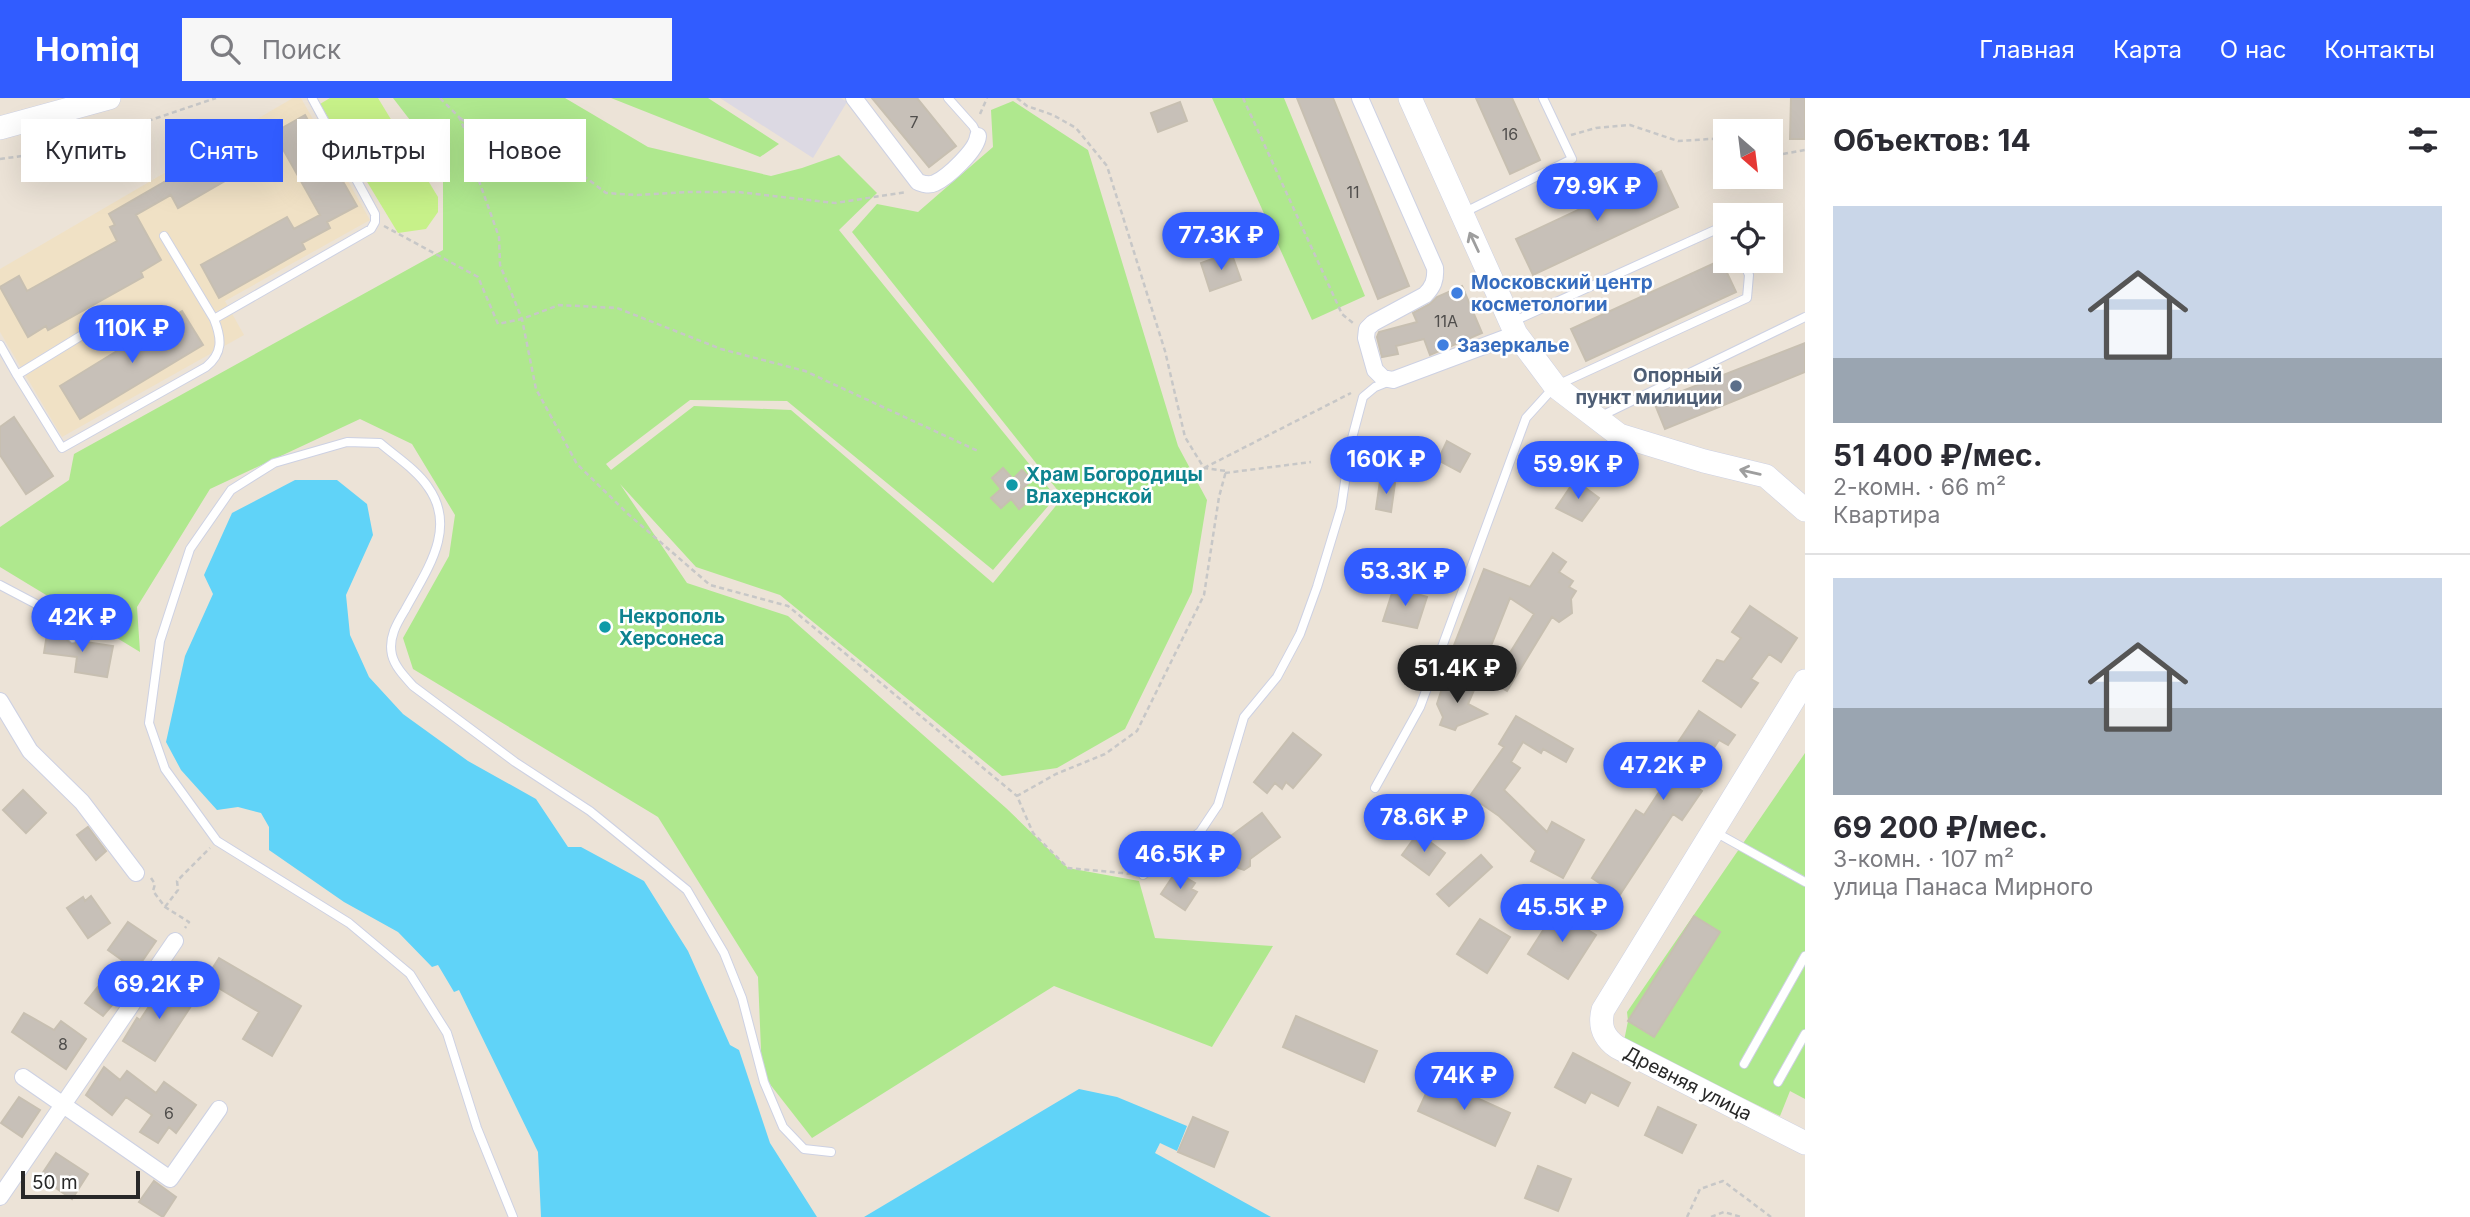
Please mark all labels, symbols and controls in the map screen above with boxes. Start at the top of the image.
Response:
search box [182,18,672,81]
text: Homiq [35,29,140,69]
icon: search [206,30,244,68]
text: Поиск [262,34,341,65]
text: Главная [1979,35,2075,64]
text: Карта [2113,35,2182,64]
text: О нас [2220,35,2286,64]
text: Контакты [2324,35,2435,64]
house number: 7 [909,112,919,132]
chip: Купить [21,119,151,182]
chip: Снять [165,119,283,182]
chip: Фильтры [297,119,450,182]
chip: Новое [464,119,586,182]
north arrow [1713,119,1783,189]
map controls [1713,119,1783,273]
icon: filters [2404,121,2442,159]
text: Объектов: 14 [1833,122,2031,158]
house number: 16 [1502,124,1518,144]
pin: 79.9K ₽ [1532,164,1662,223]
text: 79.9K ₽ [1553,172,1641,200]
house number: 11 [1346,182,1360,202]
button: locate [1713,203,1783,273]
pin: 77.3K ₽ [1156,212,1286,272]
text: 77.3K ₽ [1178,221,1264,249]
one-way arrow [1467,232,1480,253]
icon: home [2075,252,2201,378]
place label: Московский центр косметологии [1471,271,1653,316]
marker: Московский центр косметологии [1449,285,1465,301]
pin: 110K ₽ [75,306,189,365]
house number: 11А [1434,311,1458,331]
text: 110K ₽ [95,314,169,342]
place label: Зазеркалье [1457,334,1570,357]
marker: Зазеркалье [1435,337,1451,353]
place label: Опорный пункт милиции [1575,364,1722,409]
marker: Опорный пункт милиции [1728,378,1744,394]
pin: 160K ₽ [1329,436,1443,496]
text: 51 400 ₽/мес. [1833,437,2043,473]
pin: 59.9K ₽ [1513,442,1643,501]
text: 160K ₽ [1346,445,1426,473]
text: 59.9K ₽ [1533,450,1623,478]
place label: Храм Богородицы Влахернской [1026,463,1203,508]
one-way arrow [1739,465,1762,478]
text: 2-комн. · 66 m² [1833,473,2006,501]
marker: Храм Богородицы Влахернской [1004,477,1020,493]
text: Квартира [1833,501,1940,529]
pin: 53.3K ₽ [1340,548,1470,608]
text: 53.3K ₽ [1360,557,1450,585]
pin: 42K ₽ [33,594,131,654]
text: 42K ₽ [47,603,117,631]
place label: Некрополь Херсонеса [619,605,725,650]
marker: Некрополь Херсонеса [597,619,613,635]
icon: home [2075,624,2201,750]
pin: 51.4K ₽ [1392,646,1522,705]
text: 51.4K ₽ [1414,654,1500,682]
pin: 47.2K ₽ [1598,742,1728,802]
text: 47.2K ₽ [1619,751,1707,779]
pin: 78.6K ₽ [1359,794,1489,854]
text: 78.6K ₽ [1380,803,1468,831]
text: 69 200 ₽/мес. [1833,809,2048,845]
pin: 46.5K ₽ [1115,832,1245,891]
text: 46.5K ₽ [1134,840,1226,868]
text: 3-комн. · 107 m² [1833,845,2014,873]
text: улица Панаса Мирного [1833,873,2093,901]
pin: 45.5K ₽ [1497,884,1627,944]
text: 45.5K ₽ [1516,893,1608,921]
pin: 69.2K ₽ [94,962,224,1021]
text: 69.2K ₽ [114,970,204,998]
house number: 8 [58,1034,68,1054]
street label: Древняя улица [1620,1041,1756,1126]
pin: 74K ₽ [1415,1052,1513,1112]
text: 74K ₽ [1431,1061,1497,1089]
house number: 6 [164,1103,174,1123]
scale bar [21,1168,140,1200]
text: 50 m [32,1171,78,1194]

